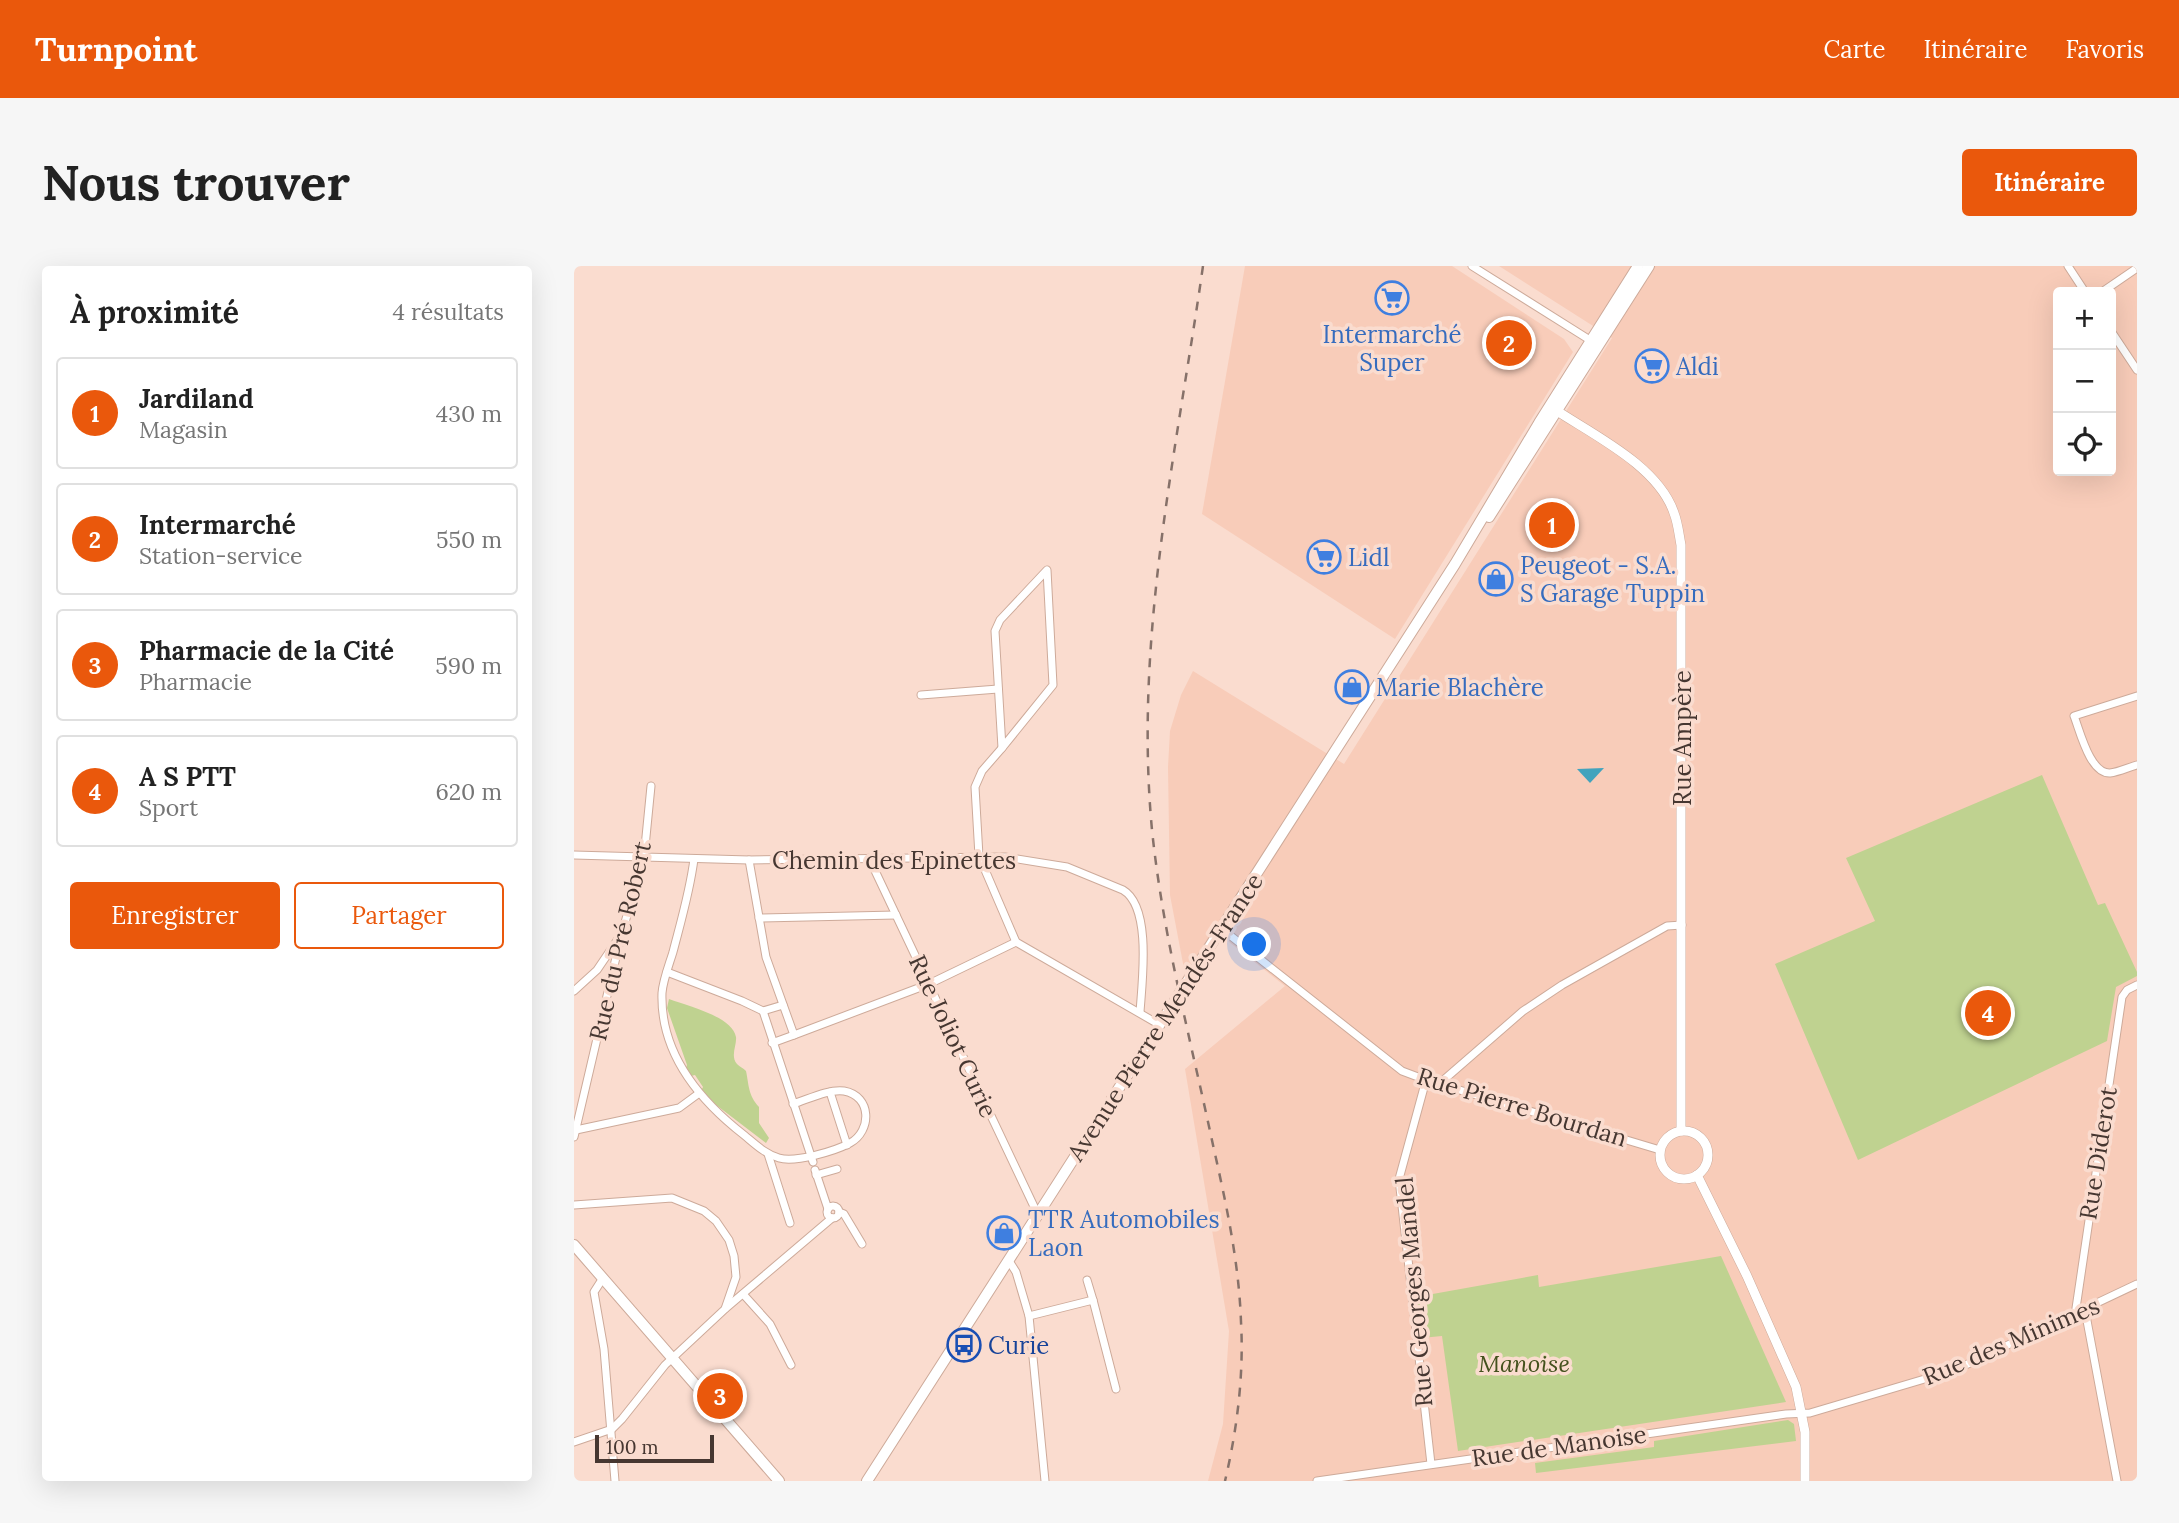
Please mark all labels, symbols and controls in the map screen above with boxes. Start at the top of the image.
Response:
text: Turnpoint [35,28,197,70]
text: Carte [1824,34,1886,65]
text: Itinéraire [1924,34,2027,65]
text: Favoris [2065,34,2144,65]
button: Itinéraire [1962,149,2137,216]
text: Nous trouver [42,151,350,213]
supermarket icon: Intermarché Super [1373,279,1411,317]
map controls [2053,287,2116,476]
button: + [2053,287,2116,350]
text: À proximité [70,293,239,331]
text: 4 résultats [392,297,504,326]
pin: 2 [1486,317,1532,369]
place label: Intermarché Super [1322,319,1462,378]
supermarket icon: Aldi [1633,347,1671,385]
button: − [2053,350,2116,413]
place label: Aldi [1675,351,1719,382]
text: Jardiland [139,382,254,415]
text: 1 [90,399,100,428]
text: 430 m [436,399,502,428]
button: locate [2053,413,2116,476]
text: Magasin [139,415,228,444]
pin: 1 [1529,499,1575,551]
text: Intermarché [139,508,296,541]
text: 2 [89,525,101,554]
text: 550 m [436,525,502,554]
supermarket icon: Lidl [1305,538,1343,576]
text: Station-service [139,541,302,570]
place label: Lidl [1348,542,1390,573]
place label: Peugeot - S.A. S Garage Tuppin [1520,550,1705,609]
shop icon: Peugeot - S.A. S Garage Tuppin [1477,560,1515,598]
text: Pharmacie de la Cité [139,634,394,667]
text: 3 [89,651,101,680]
text: 590 m [435,651,502,680]
text: Pharmacie [139,667,252,696]
shop icon: Marie Blachère [1333,668,1371,706]
street label: Rue Ampère [1667,670,1698,806]
place label: Marie Blachère [1376,672,1544,703]
text: A S PTT [139,760,236,793]
text: 4 [89,777,101,806]
text: 620 m [435,777,502,806]
text: Sport [139,793,198,822]
street label: Rue du Pré Robert [582,838,658,1044]
street label: Chemin des Epinettes [772,845,1016,876]
street label: Avenue Pierre Mendés-France [1060,867,1270,1168]
button: Enregistrer [70,882,280,949]
button: Partager [294,882,504,949]
your location [1237,927,1271,961]
street label: Rue Joliot Curie [902,950,1004,1122]
pin: 4 [1965,987,2011,1039]
street label: Rue Pierre Bourdan [1413,1060,1631,1154]
street label: Rue Diderot [2072,1084,2124,1222]
street label: Rue Georges Mandel [1389,1176,1439,1408]
place label: TTR Automobiles Laon [1028,1204,1220,1263]
shop icon: TTR Automobiles Laon [985,1214,1023,1252]
street label: Rue des Minimes [1918,1290,2104,1392]
bus stop icon: Curie [945,1326,983,1364]
place label: Curie [988,1330,1049,1361]
park label: Manoise [1478,1348,1570,1379]
pin: 3 [697,1370,743,1422]
street label: Rue de Manoise [1470,1418,1648,1474]
scale bar [595,1432,714,1464]
text: 100 m [606,1435,659,1459]

